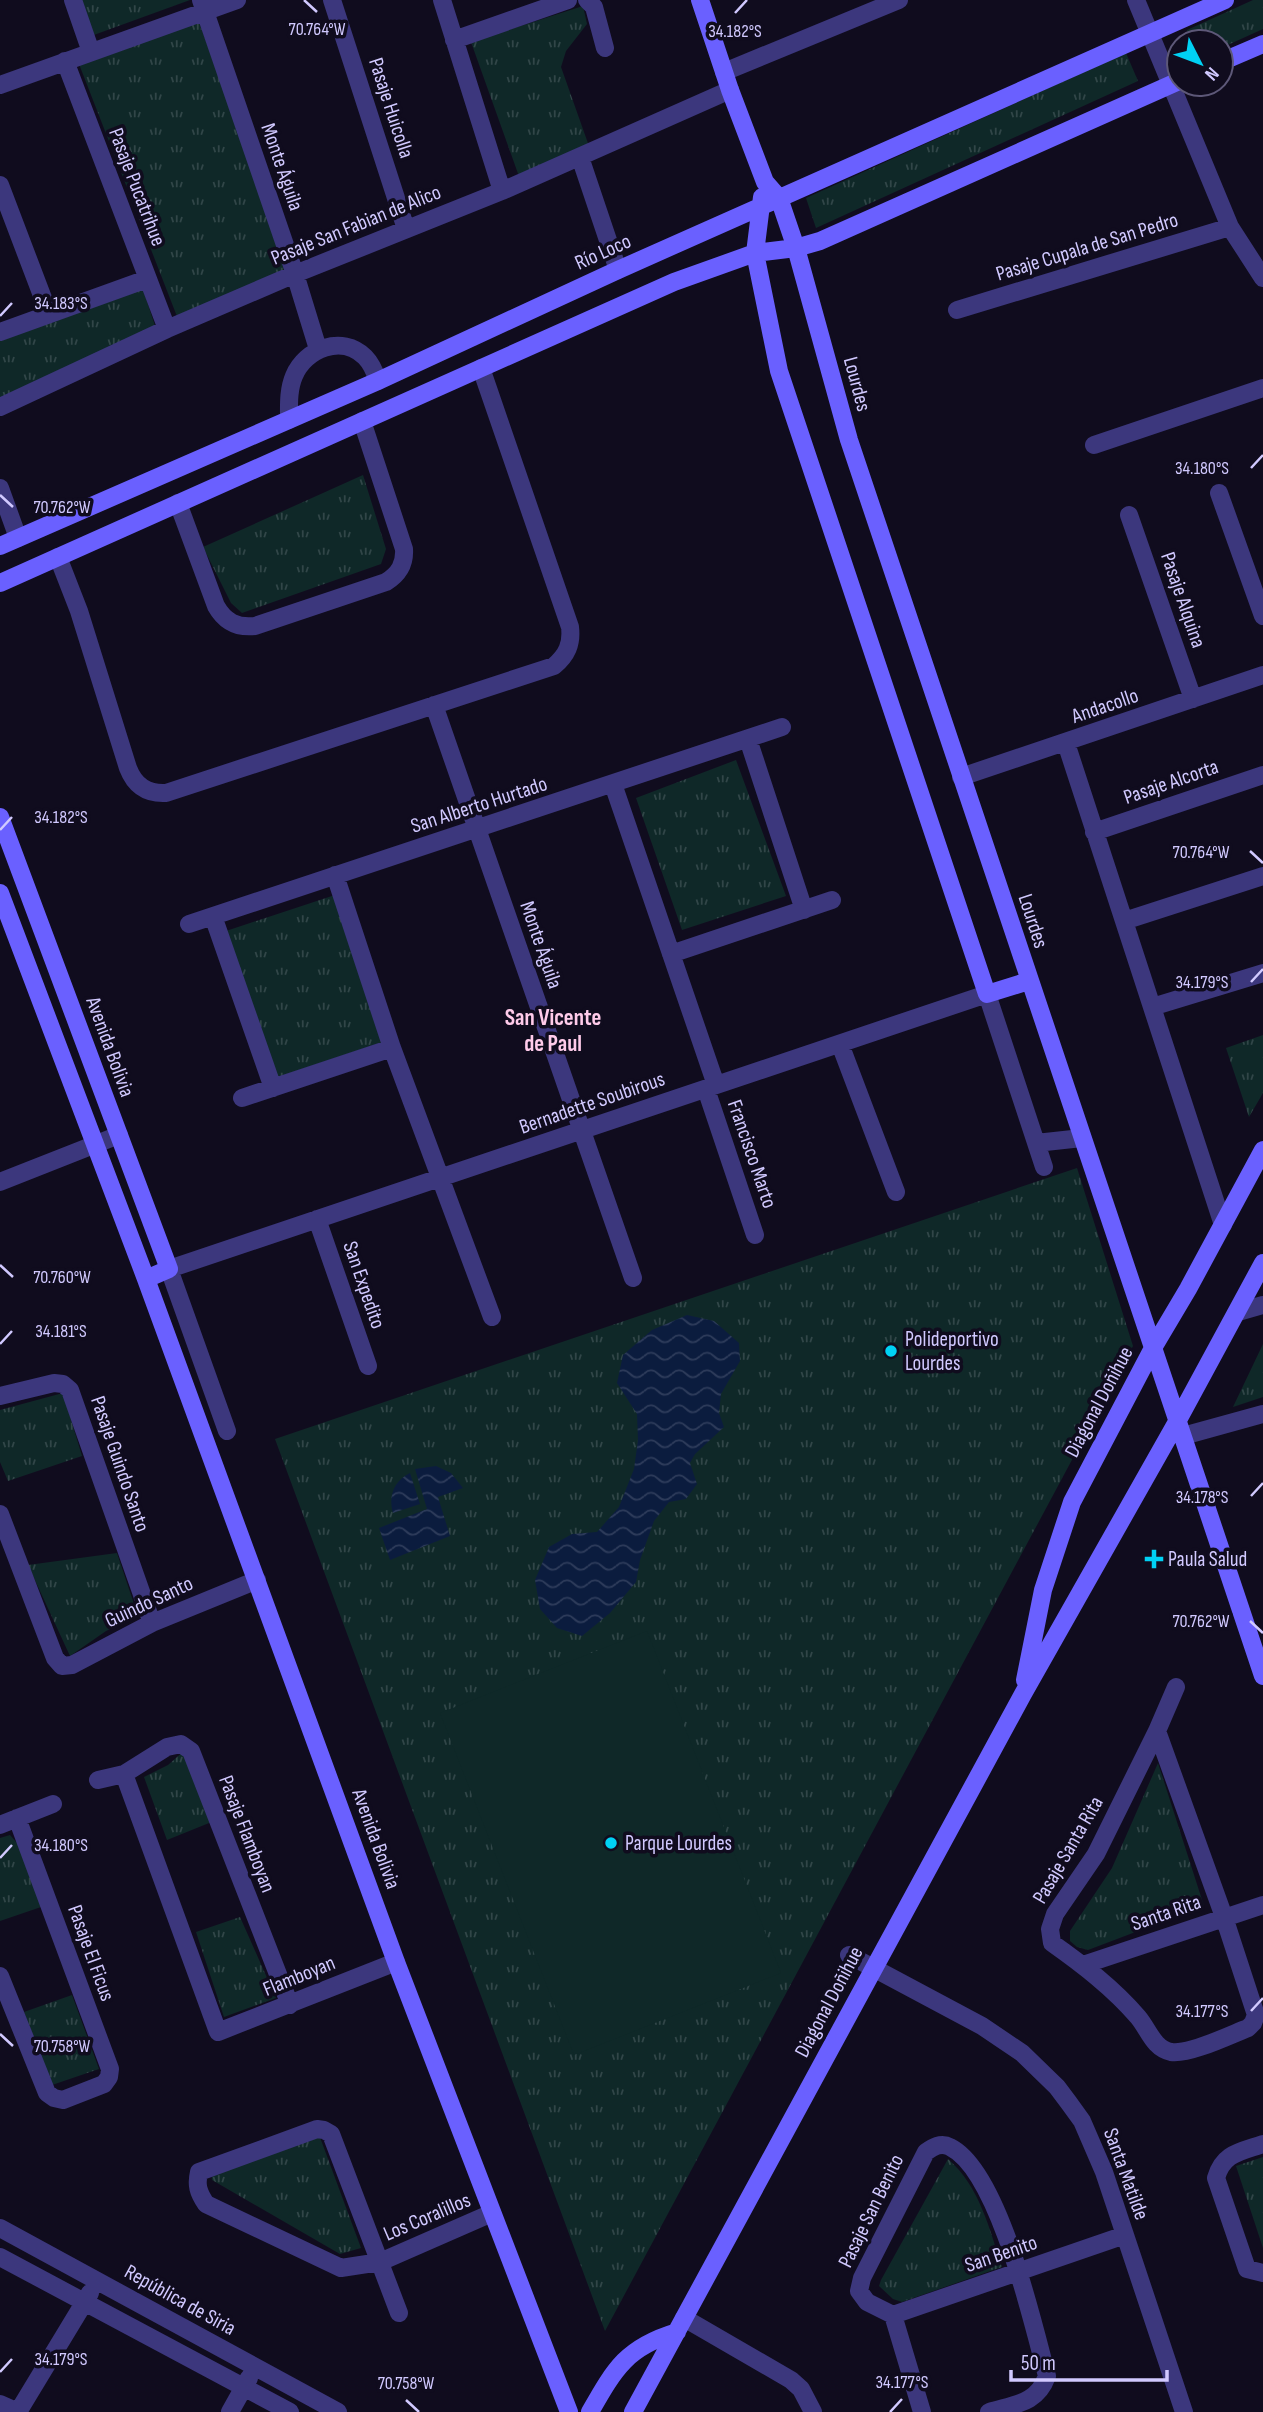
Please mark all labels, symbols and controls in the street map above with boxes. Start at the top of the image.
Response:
text: 70.764°W [289,19,346,40]
text: 34.182°S [708,21,762,42]
north arrow [1165,28,1235,98]
street label: Pasaje Huicolla [363,55,419,161]
text: N [1200,62,1223,85]
street label: Monte Águila [255,120,309,214]
street label: Pasaje Pucatrihue [103,125,171,249]
street label: Pasaje San Fabian de Alico [267,180,445,270]
street label: Pasaje Cupala de San Pedro [993,207,1181,287]
street label: Río Loco [571,229,635,275]
text: 34.183°S [34,293,88,314]
street label: Lourdes [838,354,876,414]
text: 34.180°S [1175,458,1229,479]
text: 70.762°W [33,497,91,518]
street label: Pasaje Alquina [1155,549,1211,651]
street label: Andacollo [1067,683,1142,729]
street label: Pasaje Alcorta [1120,754,1222,810]
street label: San Alberto Hurtado [408,771,550,839]
text: 34.182°S [34,807,88,828]
text: 70.764°W [1173,842,1230,863]
street label: Lourdes [1013,891,1053,951]
street label: Monte Águila [514,898,568,992]
text: 34.179°S [1175,972,1229,993]
street label: Avenida Bolivia [80,993,140,1100]
district label: San Vicente de Paul [505,1004,601,1058]
street label: Bernadette Soubirous [516,1066,668,1140]
street label: Francisco Marto [722,1097,782,1211]
street label: San Expedito [337,1238,391,1332]
text: 70.760°W [33,1267,91,1288]
text: 34.181°S [35,1321,87,1342]
place label: Polideportivo Lourdes [905,1327,999,1376]
street label: Diagonal Doñihue [1059,1342,1139,1462]
marker: Polideportivo Lourdes [883,1343,899,1359]
street label: Pasaje Guindo Santo [85,1393,155,1535]
text: 34.178°S [1176,1487,1229,1508]
place label: Paula Salud [1168,1547,1247,1572]
marker: Paula Salud [1146,1551,1162,1567]
street label: Guindo Santo [101,1571,197,1633]
text: 70.762°W [1172,1611,1230,1632]
street label: Pasaje Flamboyan [213,1772,281,1896]
street label: Avenida Bolivia [346,1785,406,1892]
street label: Pasaje Santa Rita [1027,1792,1109,1908]
place label: Parque Lourdes [625,1831,732,1856]
text: 34.180°S [34,1835,88,1856]
marker: Parque Lourdes [603,1835,619,1851]
street label: Santa Rita [1128,1889,1204,1937]
street label: Pasaje El Ficus [62,1901,120,2005]
street label: Diagonal Doñihue [789,1942,869,2062]
street label: Flamboyan [259,1950,339,2002]
text: 34.177°S [1175,2001,1229,2022]
text: 70.758°W [34,2036,91,2057]
street label: Santa Matilde [1098,2125,1154,2223]
street label: Pasaje San Benito [833,2150,909,2272]
street label: Los Coralillos [380,2188,474,2246]
street label: San Benito [961,2230,1041,2278]
street label: República de Siria [120,2259,240,2341]
scale bar [1011,2338,1167,2382]
text: 34.179°S [34,2349,88,2370]
text: 50 m [1021,2351,1056,2376]
text: 34.177°S [875,2372,929,2393]
text: 70.758°W [378,2373,435,2394]

